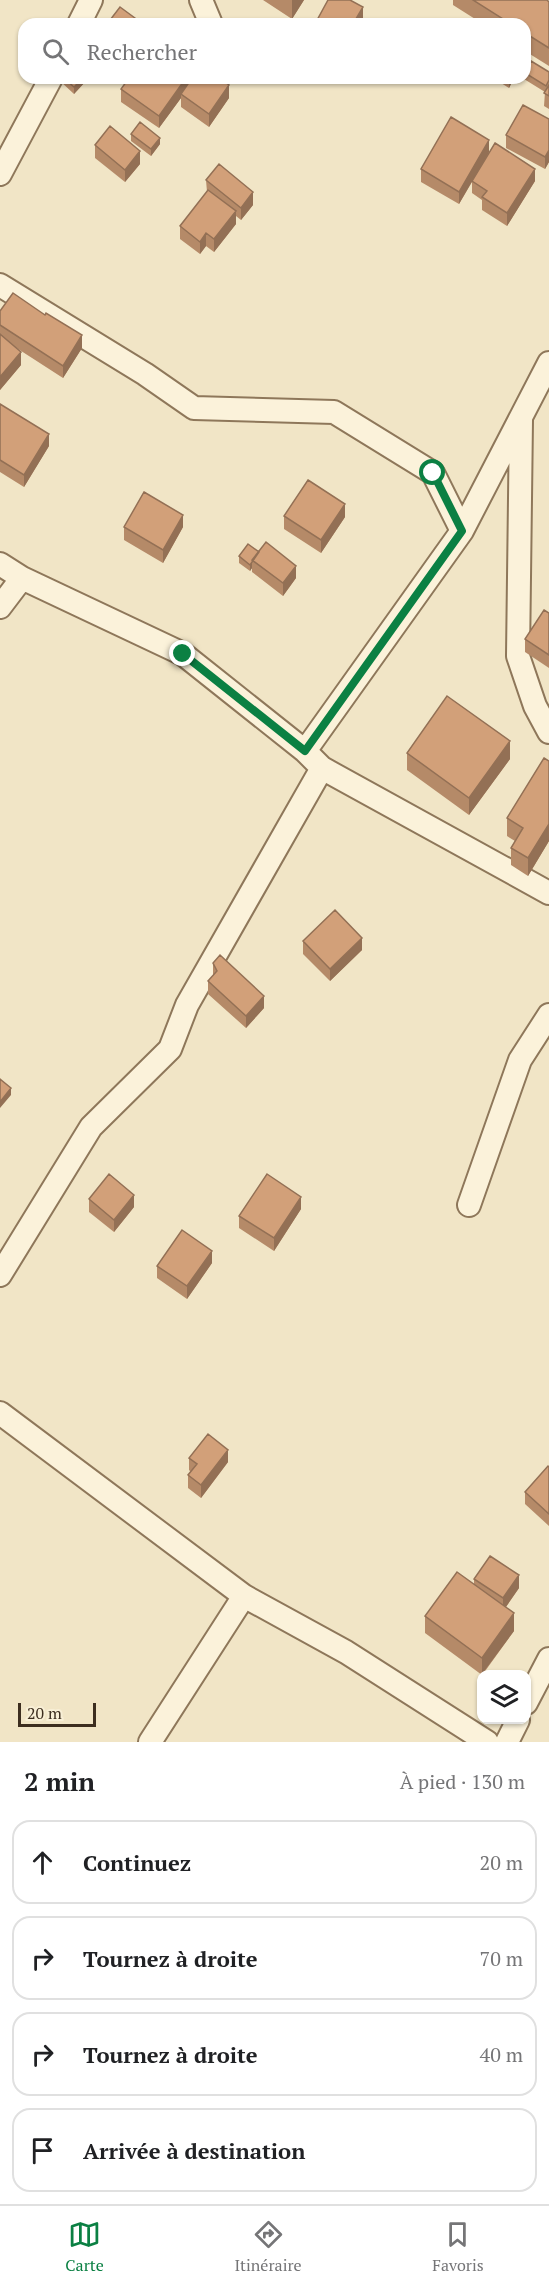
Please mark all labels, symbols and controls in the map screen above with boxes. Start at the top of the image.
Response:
search box [18,18,531,84]
icon: search [39,35,72,68]
text: Rechercher [87,37,197,66]
route start [419,459,445,485]
route end [169,640,195,666]
map controls [477,1670,531,1724]
button: layers [477,1670,531,1724]
scale bar [18,1700,96,1728]
text: 20 m [27,1702,62,1724]
text: 2 min [24,1764,95,1798]
text: À pied · 130 m [400,1768,525,1795]
icon: ahead [26,1846,59,1879]
text: Continuez [83,1848,191,1877]
text: 20 m [480,1849,523,1876]
icon: right [26,1942,59,1975]
text: Tournez à droite [83,1944,258,1973]
text: 70 m [480,1945,523,1972]
icon: right [26,2038,59,2071]
text: Tournez à droite [83,2040,258,2069]
text: 40 m [480,2041,523,2068]
icon: arrive [26,2134,59,2167]
text: Arrivée à destination [83,2136,305,2165]
tab: Carte [65,2218,104,2276]
tab: Itinéraire [234,2218,302,2276]
tab: Favoris [432,2218,484,2276]

